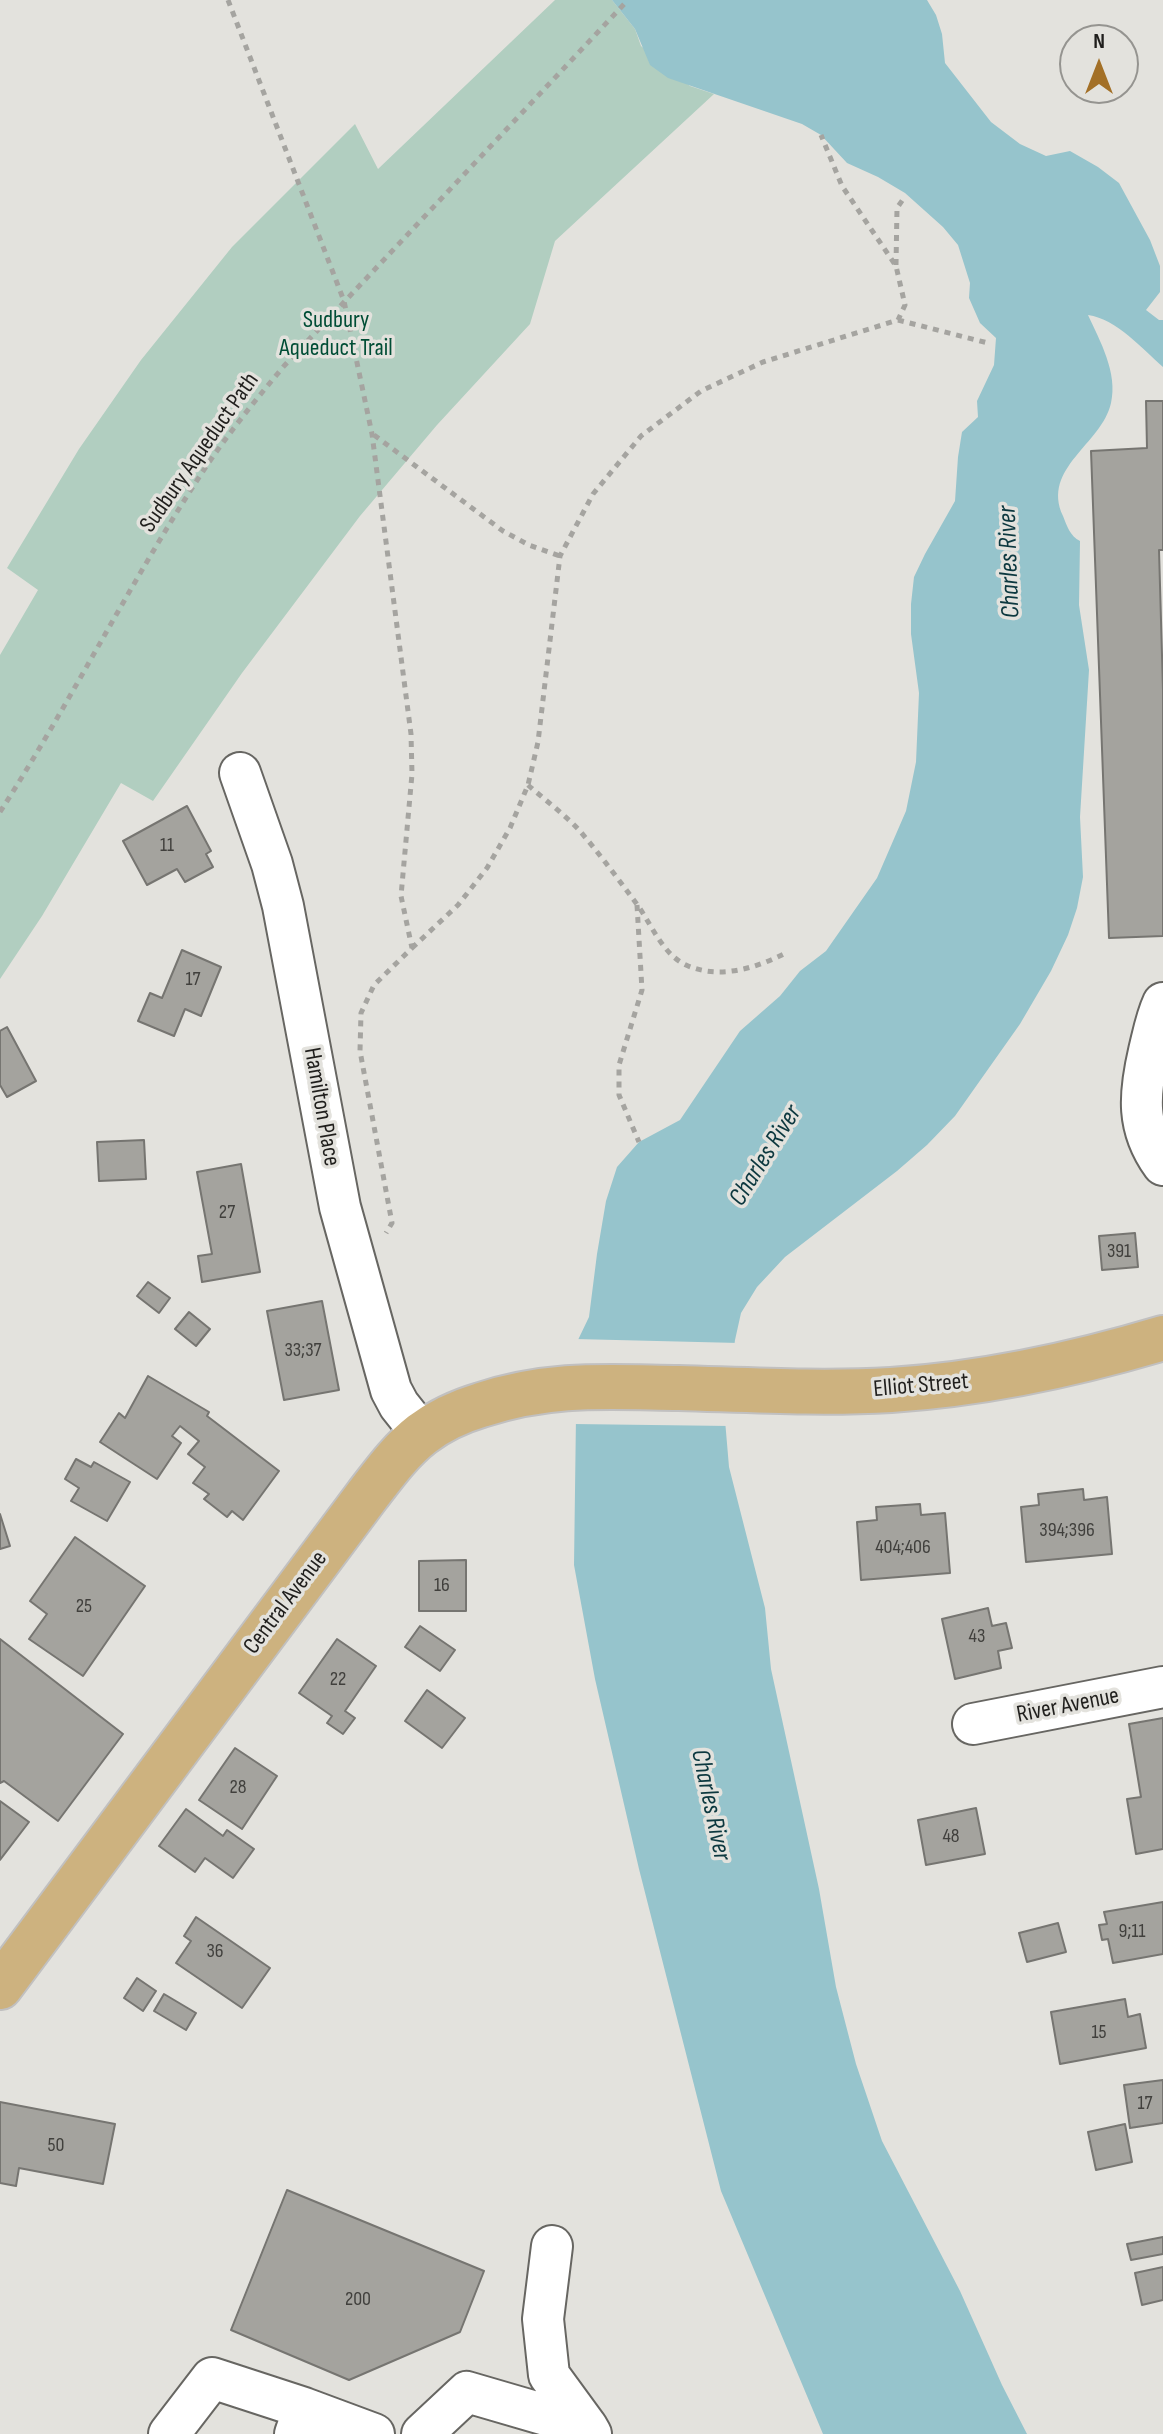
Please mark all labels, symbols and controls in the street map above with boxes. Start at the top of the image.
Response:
north arrow [1059,24,1139,104]
text: N [1093,28,1105,55]
park label: Sudbury Aqueduct Trail [279,307,393,363]
street label: Sudbury Aqueduct Path [134,368,266,538]
water label: Charles River [992,505,1028,619]
house number: 11 [160,834,174,858]
house number: 17 [186,968,200,992]
street label: Hamilton Place [296,1045,346,1169]
water label: Charles River [723,1100,809,1212]
house number: 27 [219,1201,235,1225]
house number: 391 [1107,1240,1131,1264]
house number: 33;37 [284,1339,322,1363]
street label: Elliot Street [872,1367,970,1405]
house number: 394;396 [1039,1519,1095,1543]
house number: 404;406 [875,1536,931,1560]
street label: Central Avenue [238,1546,334,1660]
house number: 16 [434,1574,450,1598]
house number: 25 [76,1595,92,1619]
house number: 43 [969,1625,985,1649]
house number: 22 [330,1668,346,1692]
street label: River Avenue [1014,1682,1122,1730]
water label: Charles River [683,1747,737,1863]
house number: 28 [230,1776,246,1800]
house number: 48 [942,1825,960,1849]
house number: 9;11 [1119,1920,1145,1944]
house number: 36 [206,1940,224,1964]
house number: 15 [1091,2021,1107,2045]
house number: 17 [1138,2092,1152,2116]
house number: 50 [48,2134,64,2158]
house number: 200 [345,2288,371,2312]

